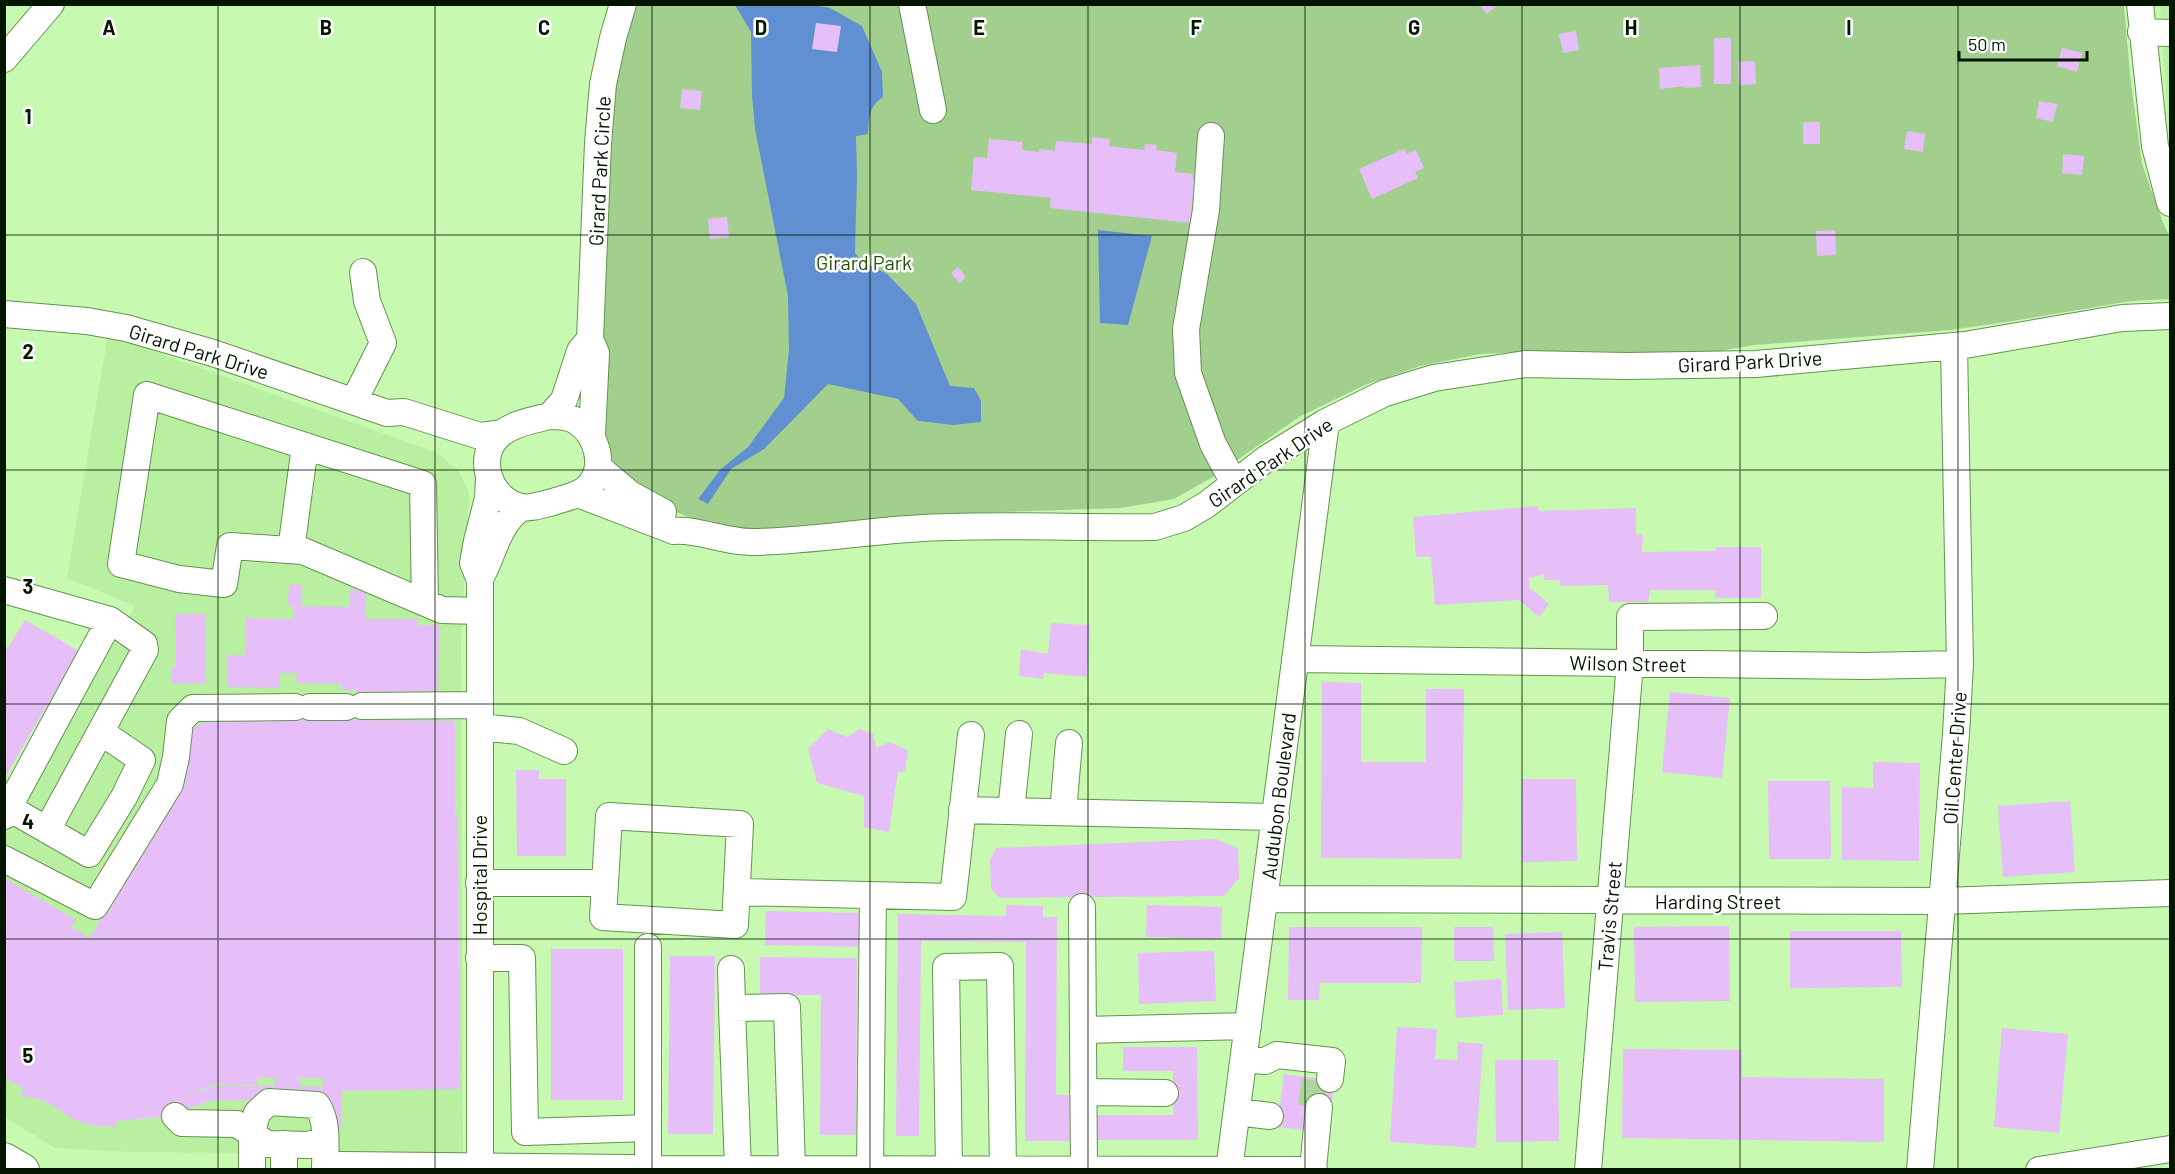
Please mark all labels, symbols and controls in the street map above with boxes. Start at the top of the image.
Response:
text: A [102,15,116,39]
text: B [320,15,332,39]
text: C [538,15,550,39]
text: D [755,15,767,39]
text: E [973,15,985,39]
text: F [1190,15,1202,39]
text: G [1408,15,1420,39]
text: H [1625,15,1637,39]
text: I [1846,15,1852,39]
scale bar [1959,24,2086,62]
text: 50 m [1968,33,2006,55]
street label: Girard Park Circle [583,95,615,247]
text: 1 [24,104,32,128]
park label: Girard Park [816,250,912,274]
street label: Girard Park Drive [126,318,272,384]
text: 2 [22,339,34,363]
street label: Girard Park Drive [1677,345,1823,377]
street label: Girard Park Drive [1203,412,1337,512]
text: 3 [23,574,33,598]
street label: Wilson Street [1569,650,1687,676]
street label: Oil Center Drive [1937,691,1971,825]
street label: Audubon Boulevard [1256,711,1300,881]
text: 4 [22,809,34,833]
street label: Hospital Drive [467,815,491,935]
street label: Travis Street [1592,860,1626,972]
street label: Harding Street [1655,889,1781,913]
text: 5 [23,1043,34,1067]

